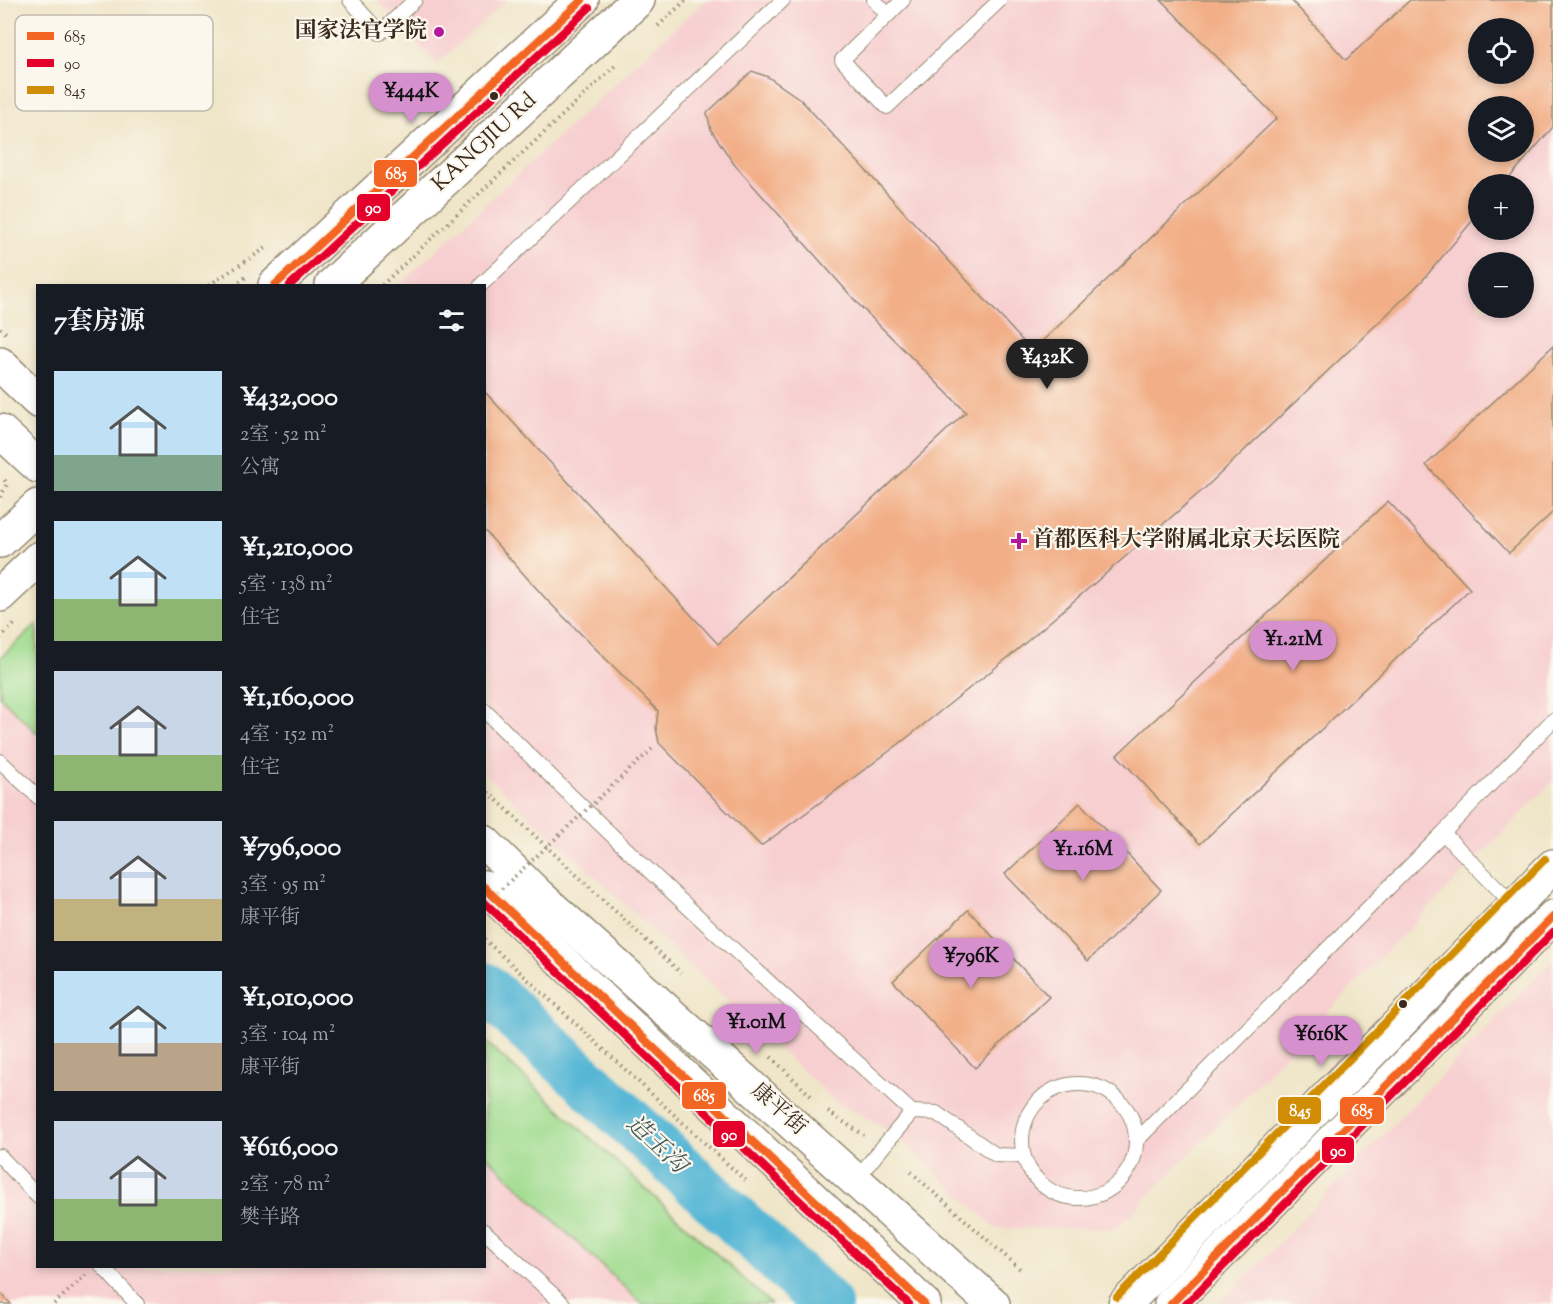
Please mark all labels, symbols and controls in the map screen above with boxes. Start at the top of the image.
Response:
legend [15,15,213,111]
place label: 国家法官学院 [295,16,427,48]
map controls [1468,18,1534,318]
button: locate [1468,18,1534,84]
marker: 国家法官学院 [432,25,446,39]
text: 685 [64,27,86,50]
text: 90 [64,54,80,77]
pin: ¥444K [369,73,453,124]
text: ¥444K [383,78,439,107]
text: 845 [64,81,86,104]
street label: KANGJIU Rd [425,86,545,200]
unlabelled marker [488,90,500,102]
button: layers [1468,96,1534,162]
line badge: 685 [373,159,418,188]
text: 685 [385,164,407,187]
button: + [1468,174,1534,240]
line badge: 90 [356,193,391,222]
text: 90 [365,198,382,221]
button: − [1468,252,1534,318]
text: 7套房源 [54,304,145,341]
icon: filters [435,304,468,337]
pin: ¥432K [1005,339,1089,390]
text: ¥432K [1020,344,1074,373]
text: ¥432,000 [240,380,338,417]
icon: home [102,395,174,467]
text: 2室 · 52 m² [240,421,327,450]
text: 公寓 [240,454,280,483]
place label: 首都医科大学附属北京天坛医院 [1032,525,1340,557]
text: ¥1,210,000 [240,530,353,567]
marker: 首都医科大学附属北京天坛医院 [1010,532,1028,550]
icon: home [102,545,174,617]
text: 5室 · 138 m² [240,571,333,600]
text: 住宅 [240,604,280,633]
pin: ¥1.21M [1244,621,1342,672]
text: ¥1.21M [1263,626,1323,655]
text: ¥1,160,000 [240,680,354,717]
icon: home [102,695,174,767]
text: 4室 · 152 m² [240,721,334,750]
text: 住宅 [240,754,280,783]
text: ¥796,000 [240,830,341,867]
pin: ¥1.16M [1034,831,1132,882]
text: ¥1.16M [1053,836,1113,865]
icon: home [102,845,174,917]
text: 3室 · 95 m² [240,871,326,900]
text: 康平街 [240,904,300,933]
pin: ¥796K [929,938,1013,989]
text: ¥796K [943,943,999,972]
text: ¥1,010,000 [240,980,353,1017]
icon: home [102,995,174,1067]
unlabelled marker [1397,998,1409,1010]
pin: ¥1.01M [707,1004,805,1055]
text: ¥1.01M [726,1009,786,1038]
pin: ¥616K [1279,1016,1363,1067]
text: 3室 · 104 m² [240,1021,335,1050]
text: ¥616K [1294,1021,1348,1050]
text: 康平街 [240,1054,300,1083]
street label: 康平街 [743,1076,813,1144]
line badge: 685 [681,1081,727,1110]
text: 685 [693,1086,715,1109]
line badge: 845 [1277,1096,1322,1125]
line badge: 685 [1339,1096,1385,1125]
text: 845 [1289,1101,1311,1124]
text: 685 [1351,1101,1373,1124]
water label: 造玉沟 [618,1108,697,1185]
line badge: 90 [712,1120,746,1148]
text: 90 [721,1125,738,1148]
text: ¥616,000 [240,1130,338,1167]
line badge: 90 [1321,1136,1355,1164]
text: 90 [1330,1141,1347,1164]
icon: home [102,1145,174,1217]
text: 2室 · 78 m² [240,1171,330,1200]
text: 樊羊路 [240,1204,300,1233]

